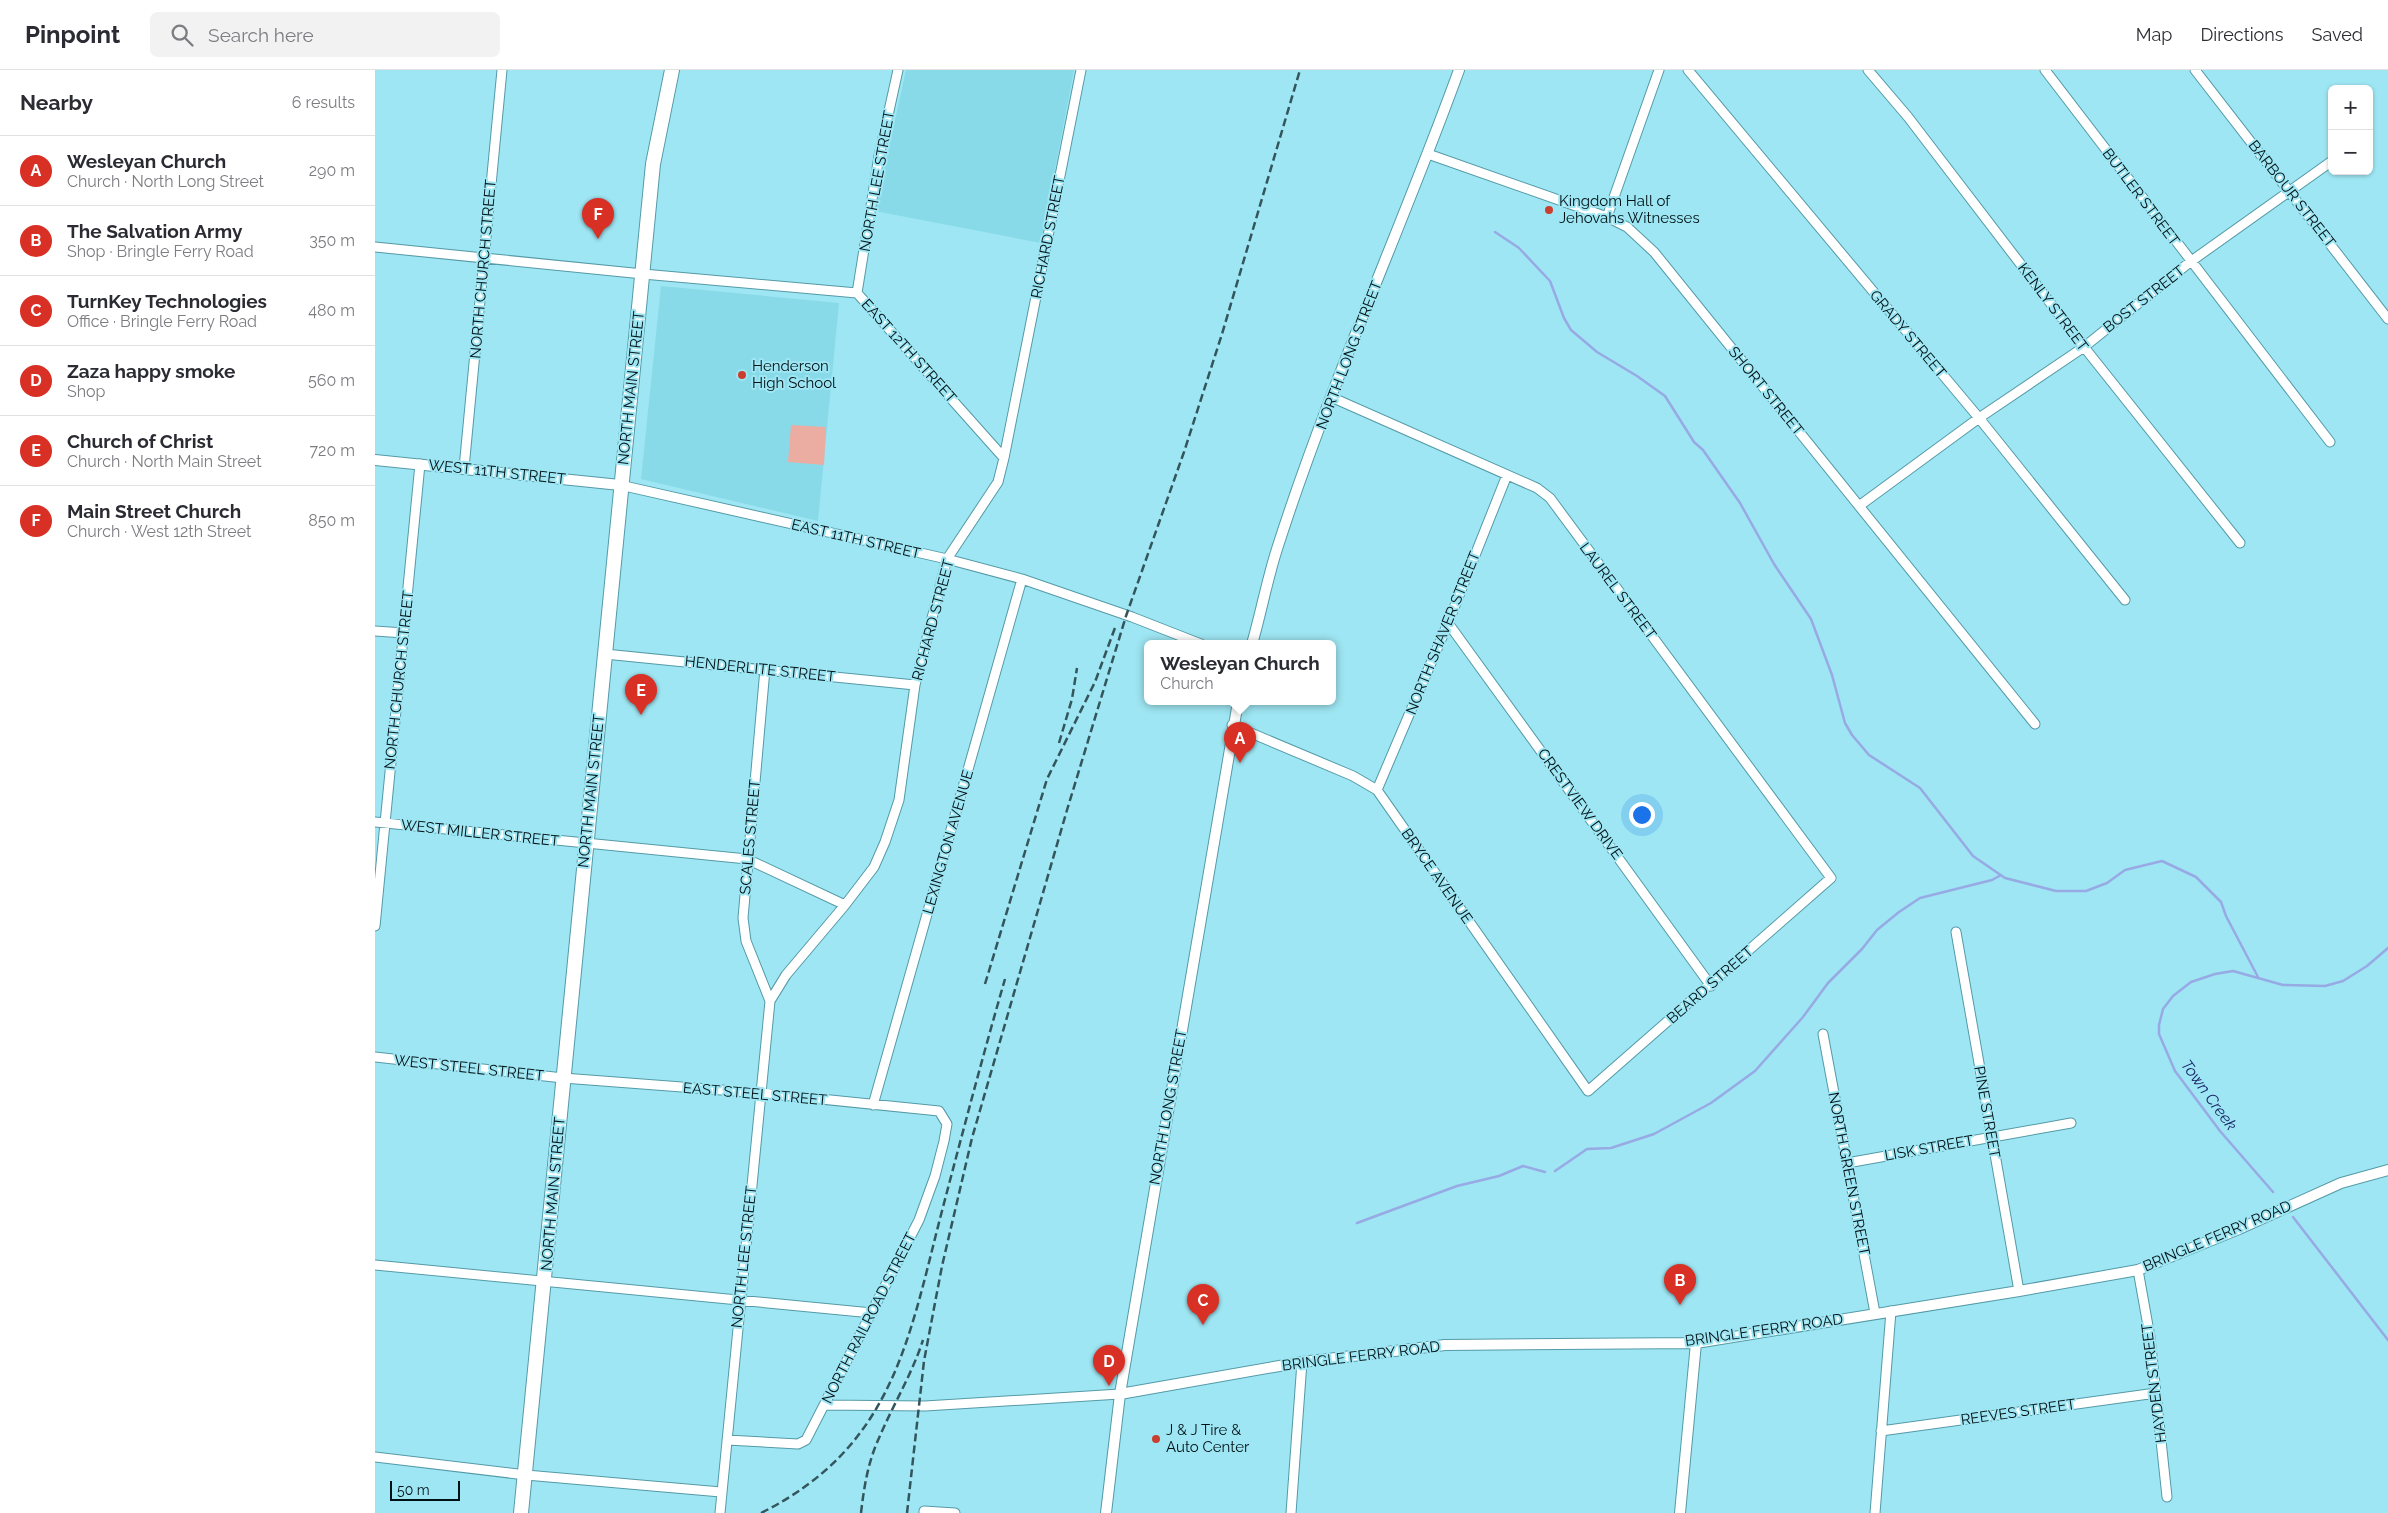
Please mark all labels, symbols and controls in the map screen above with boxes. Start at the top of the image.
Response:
search box [150,12,500,57]
text: Pinpoint [25,20,120,49]
icon: search [168,21,196,49]
text: Search here [208,24,314,46]
text: Map [2136,24,2172,45]
text: Directions [2200,24,2284,45]
text: Saved [2312,24,2363,45]
map controls [2328,85,2373,175]
button: + [2328,85,2373,130]
text: Nearby [20,90,93,115]
text: 6 results [292,93,355,112]
street label: NORTH LEE STREET [856,109,898,253]
button: − [2328,130,2373,175]
street label: BARBOUR STREET [2244,137,2340,251]
street label: BUTLER STREET [2098,145,2184,249]
text: Wesleyan Church [67,150,226,172]
text: A [31,161,41,180]
text: 290 m [309,161,355,180]
text: Church · North Long Street [67,172,264,191]
street label: RICHARD STREET [1027,174,1069,300]
street label: NORTH CHURCH STREET [466,179,500,359]
place label: Kingdom Hall of Jehovahs Witnesses [1559,192,1700,227]
pin: F [582,198,614,239]
marker: Kingdom Hall of Jehovahs Witnesses [1543,204,1555,216]
text: The Salvation Army [67,220,242,242]
text: B [31,231,41,250]
text: 350 m [309,231,355,250]
text: Shop · Bringle Ferry Road [67,242,254,261]
street label: KENLY STREET [2014,259,2092,355]
street label: BOST STREET [2100,262,2188,336]
street label: NORTH LONG STREET [1312,278,1386,432]
street label: GRADY STREET [1866,286,1950,382]
text: TurnKey Technologies [67,290,267,312]
street label: EAST 12TH STREET [858,295,960,407]
text: C [31,301,41,320]
text: 480 m [308,301,355,320]
street label: NORTH MAIN STREET [614,310,648,466]
text: Office · Bringle Ferry Road [67,312,257,331]
street label: SHORT STREET [1725,343,1807,439]
place label: Henderson High School [752,357,837,392]
text: Zaza happy smoke [67,360,235,382]
marker: Henderson High School [736,369,748,381]
text: D [30,371,42,390]
text: 560 m [308,371,355,390]
text: Shop [67,382,105,401]
text: Church of Christ [67,430,213,452]
text: E [31,441,41,460]
text: 720 m [310,441,355,460]
text: Church · North Main Street [67,452,262,471]
street label: WEST 11TH STREET [428,456,566,488]
text: Main Street Church [67,500,241,522]
text: F [31,511,41,530]
text: 850 m [308,511,355,530]
street label: EAST 11TH STREET [790,515,922,563]
text: Church · West 12th Street [67,522,251,541]
street label: LAUREL STREET [1576,539,1660,643]
street label: NORTH SHAVER STREET [1402,549,1484,717]
street label: RICHARD STREET [908,557,958,683]
street label: NORTH CHURCH STREET [381,590,417,770]
popup [1144,640,1336,705]
street label: HENDERLITE STREET [684,652,836,686]
text: Wesleyan Church [1160,652,1320,674]
pin: E [625,674,657,715]
text: Church [1160,674,1214,693]
street label: NORTH MAIN STREET [574,713,608,869]
pin: A [1224,722,1256,763]
street label: CRESTVIEW DRIVE [1534,745,1626,863]
street label: LEXINGTON AVENUE [919,768,977,916]
street label: SCALES STREET [736,779,764,895]
your location [1629,802,1655,828]
street label: WEST MILLER STREET [400,816,560,850]
street label: BRYCE AVENUE [1398,825,1476,927]
street label: BEARD STREET [1663,942,1757,1028]
street label: NORTH LONG STREET [1145,1028,1191,1186]
street label: WEST STEEL STREET [393,1051,545,1085]
water label: Town Creek [2177,1056,2241,1135]
street label: PINE STREET [1970,1065,2004,1159]
street label: EAST STEEL STREET [682,1079,828,1109]
street label: NORTH GREEN STREET [1824,1091,1874,1257]
street label: NORTH MAIN STREET [537,1116,569,1272]
street label: LISK STREET [1883,1131,1975,1165]
street label: NORTH LEE STREET [728,1185,760,1329]
street label: BRINGLE FERRY ROAD [2140,1196,2294,1275]
street label: NORTH RAILROAD STREET [818,1229,920,1407]
pin: B [1664,1264,1696,1305]
pin: C [1187,1284,1219,1325]
street label: BRINGLE FERRY ROAD [1684,1310,1844,1350]
street label: HAYDEN STREET [2138,1322,2170,1444]
street label: BRINGLE FERRY ROAD [1281,1337,1441,1375]
pin: D [1093,1345,1125,1386]
street label: REEVES STREET [1959,1395,2077,1429]
place label: J & J Tire & Auto Center [1166,1421,1250,1456]
marker: J & J Tire & Auto Center [1150,1433,1162,1445]
scale bar [390,1478,460,1501]
text: 50 m [397,1482,430,1498]

